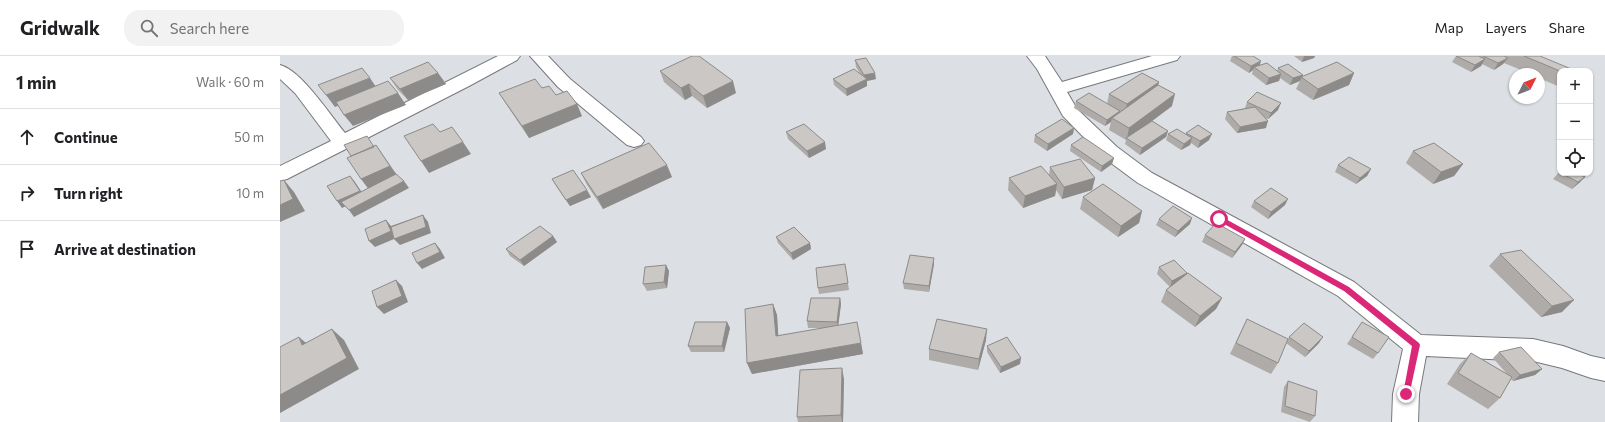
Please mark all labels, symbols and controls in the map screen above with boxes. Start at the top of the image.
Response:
search box [124,10,404,46]
text: Gridwalk [20,16,100,39]
icon: search [138,17,160,39]
text: Search here [170,19,249,37]
text: Map [1435,19,1463,36]
text: Layers [1485,19,1527,36]
text: Share [1549,19,1585,36]
north arrow [1509,68,1545,104]
map controls [1557,68,1593,176]
button: + [1557,68,1593,104]
text: 1 min [16,72,56,93]
text: Walk · 60 m [196,74,264,90]
button: − [1557,104,1593,140]
icon: ahead [16,126,38,148]
text: Continue [54,128,118,146]
text: 50 m [234,129,264,145]
button: locate [1557,140,1593,176]
icon: right [16,182,38,204]
text: Turn right [54,184,123,202]
text: 10 m [236,185,264,201]
route start [1210,210,1228,228]
icon: arrive [16,238,38,260]
text: Arrive at destination [54,240,196,258]
route end [1397,385,1415,403]

